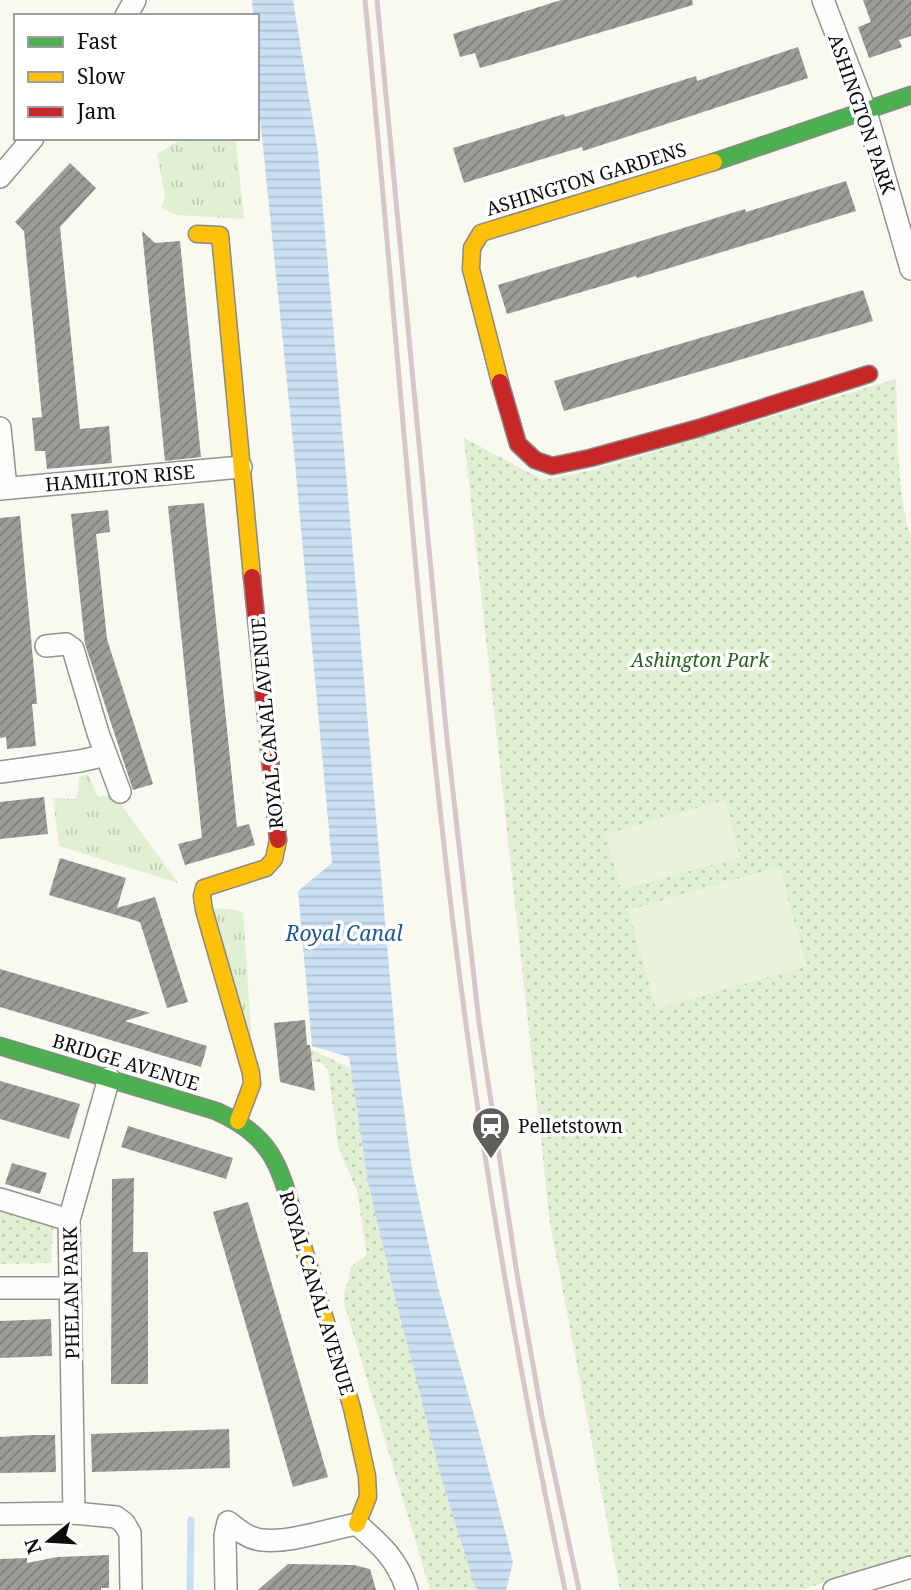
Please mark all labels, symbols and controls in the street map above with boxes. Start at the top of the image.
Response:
legend [14,14,259,140]
text: Fast [77,27,117,55]
street label: ASHINGTON PARK [822,30,902,198]
text: Slow [77,62,126,90]
text: Jam [76,97,116,125]
street label: ASHINGTON GARDENS [483,136,689,222]
street label: HAMILTON RISE [44,458,196,497]
street label: ROYAL CANAL AVENUE [245,616,289,830]
park label: Ashington Park [629,647,770,673]
water label: Royal Canal [284,919,403,947]
street label: BRIDGE AVENUE [49,1027,203,1097]
station icon: Pelletstown [470,1105,512,1160]
place label: Pelletstown [518,1113,623,1139]
street label: ROYAL CANAL AVENUE [273,1188,361,1399]
street label: PHELAN PARK [57,1226,85,1360]
north arrow [14,1506,84,1576]
text: N [18,1535,48,1557]

